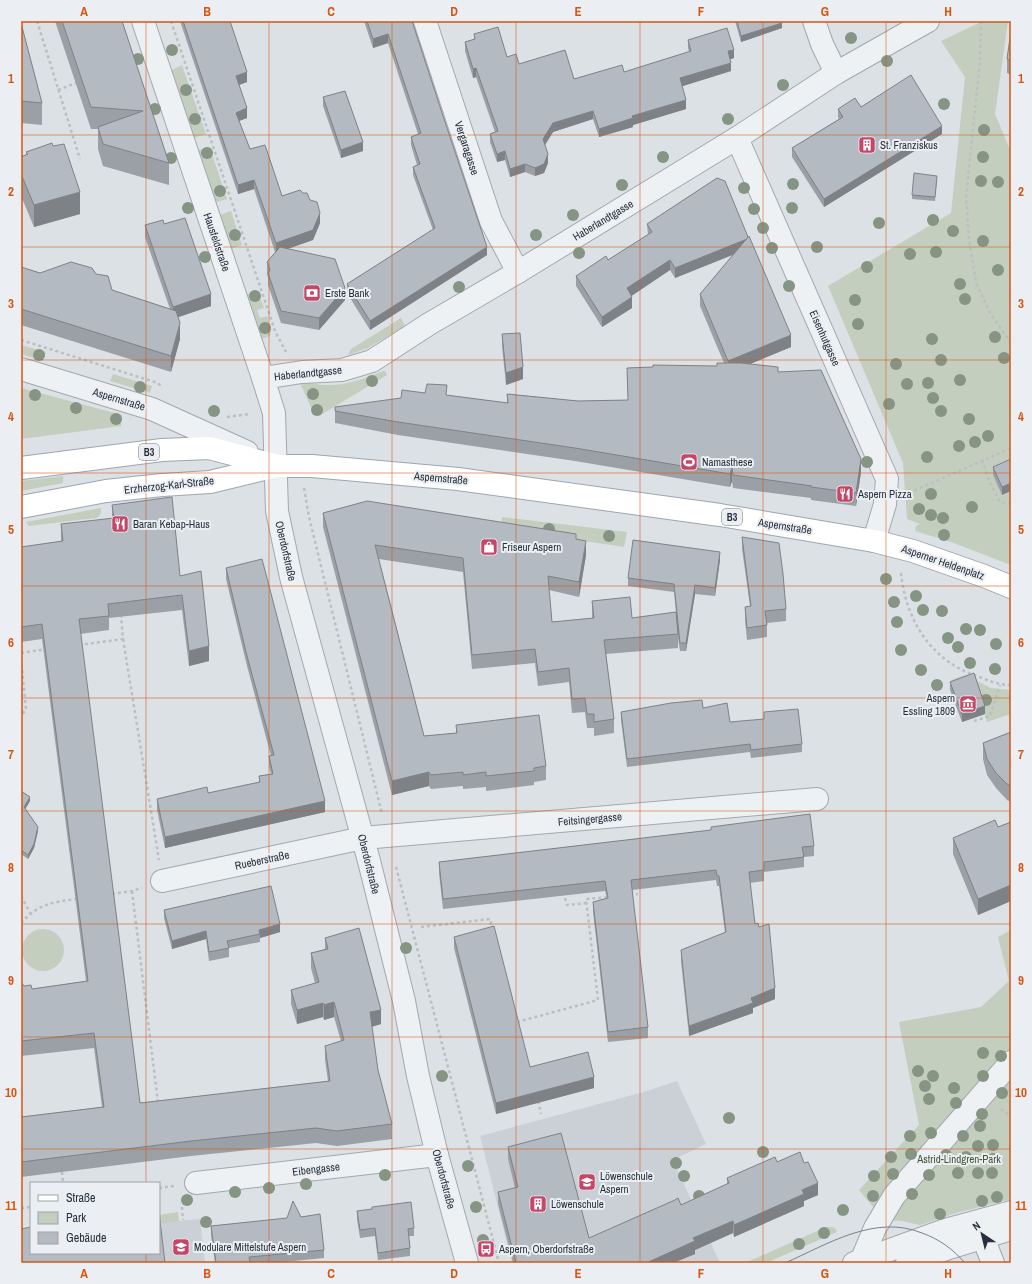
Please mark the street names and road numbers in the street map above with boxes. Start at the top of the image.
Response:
street label: Vergaragasse [452,119,482,177]
street label: Haberlandtgasse [570,196,636,244]
street label: Hausfeldstraße [200,211,234,273]
street label: Eisenhutgasse [806,308,844,368]
street label: Haberlandtgasse [273,362,343,384]
street label: Aspernstraße [90,384,147,414]
road number: B3 [139,444,159,460]
street label: Aspernstraße [412,469,469,487]
street label: Erzherzog-Karl-Straße [123,473,215,497]
road number: B3 [722,509,742,525]
street label: Aspernstraße [756,515,813,537]
street label: Oberdorfstraße [272,520,300,582]
street label: Asperner Heldenplatz [899,541,987,583]
street label: Feitsingergasse [557,809,623,829]
street label: Oberdorfstraße [355,833,383,895]
street label: Rueberstraße [234,847,290,873]
street label: Oberdorfstraße [429,1148,459,1210]
street label: Eibengasse [292,1159,340,1179]

